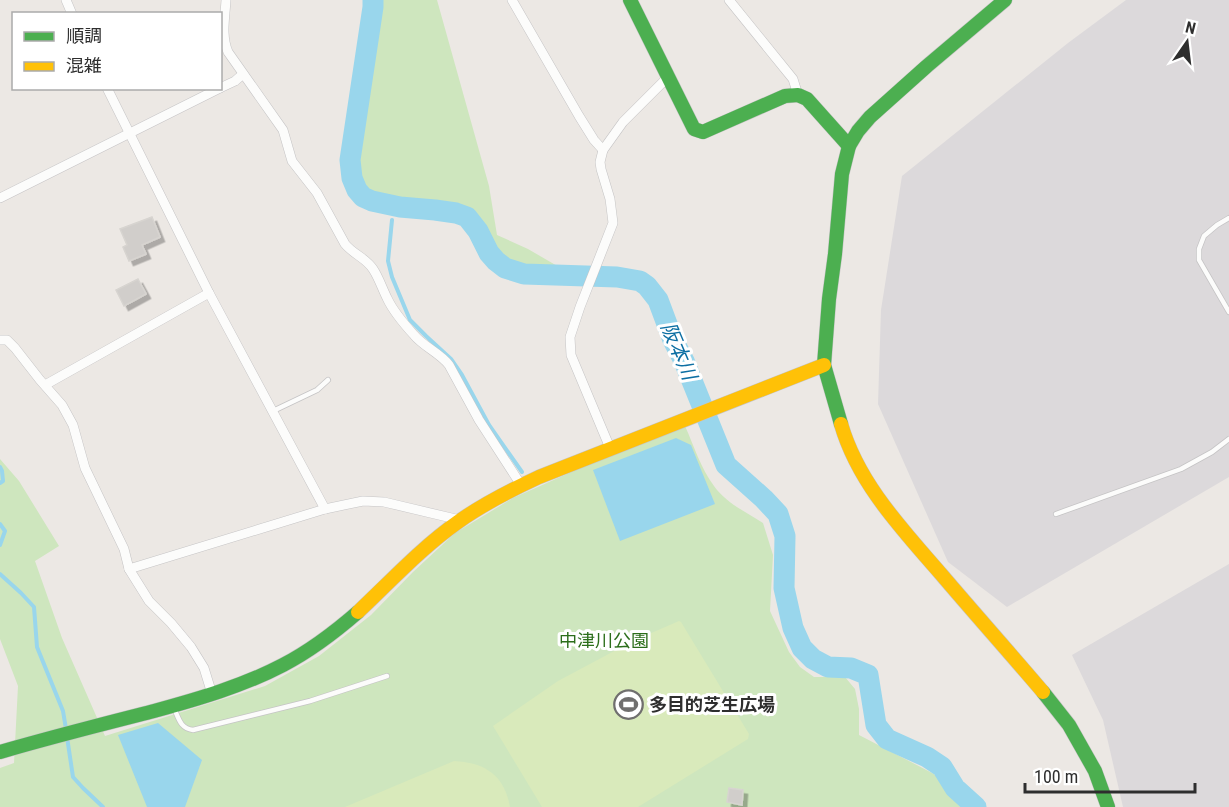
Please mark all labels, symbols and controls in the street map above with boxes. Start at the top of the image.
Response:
legend [12,12,222,90]
north arrow [1157,12,1217,72]
text: N [1183,18,1198,38]
text: 順調 [66,25,102,46]
text: 混雑 [66,55,102,76]
water label: 阪本川 [656,319,703,385]
park label: 中津川公園 [559,630,649,651]
sports icon: 多目的芝生広場 [612,688,644,720]
place label: 多目的芝生広場 [649,694,775,715]
scale bar [1025,756,1194,794]
text: 100 m [1034,766,1078,787]

